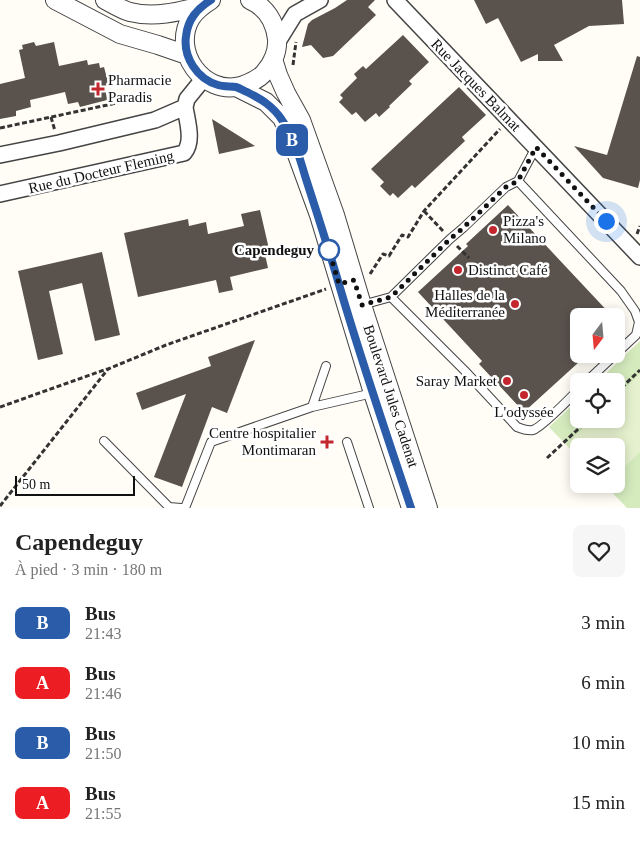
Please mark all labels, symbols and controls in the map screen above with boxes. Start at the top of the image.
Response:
street label: Rue Jacques Balmat [428,36,525,135]
place label: Pharmacie Paradis [108,72,172,105]
marker: Pharmacie Paradis [92,83,104,95]
line badge: B [276,124,308,156]
text: B [286,130,298,150]
street label: Rue du Docteur Fleming [27,147,176,197]
your location [594,209,619,234]
place label: Pizza's Milano [503,213,546,246]
marker: Pizza's Milano [487,224,499,236]
marker: Capendeguy [318,239,340,261]
place label: Capendeguy [234,242,314,258]
place label: Distinct Café [468,262,548,278]
marker: Distinct Café [452,264,464,276]
place label: Halles de la Méditerranée [425,287,505,320]
marker: Halles de la Méditerranée [509,298,521,310]
north arrow [570,308,625,362]
map controls [570,308,625,493]
street label: Boulevard Jules Cadenat [360,323,422,470]
place label: Saray Market [416,373,498,389]
button: locate [570,373,625,428]
marker: Saray Market [501,375,513,387]
marker: L'odyssée [518,389,530,401]
place label: L'odyssée [494,404,554,420]
place label: Centre hospitalier Montimaran [209,425,316,458]
marker: Centre hospitalier Montimaran [320,435,334,449]
button: layers [570,438,625,493]
scale bar [15,473,135,496]
text: 50 m [22,477,50,492]
button: heart [573,525,625,577]
text: Capendeguy [15,529,143,555]
text: À pied · 3 min · 180 m [15,561,162,578]
text: Bus [85,603,116,624]
text: 3 min [581,612,625,633]
text: B [36,613,49,633]
text: 21:43 [85,625,121,642]
text: Bus [85,663,116,684]
text: 6 min [581,672,625,693]
text: A [36,673,49,693]
text: 21:46 [85,685,121,702]
text: Bus [85,723,116,744]
text: 10 min [572,732,625,753]
text: B [36,733,49,753]
text: 21:50 [85,745,121,762]
text: Bus [85,783,116,804]
text: 15 min [572,792,625,813]
text: A [36,793,49,813]
text: 21:55 [85,805,121,822]

